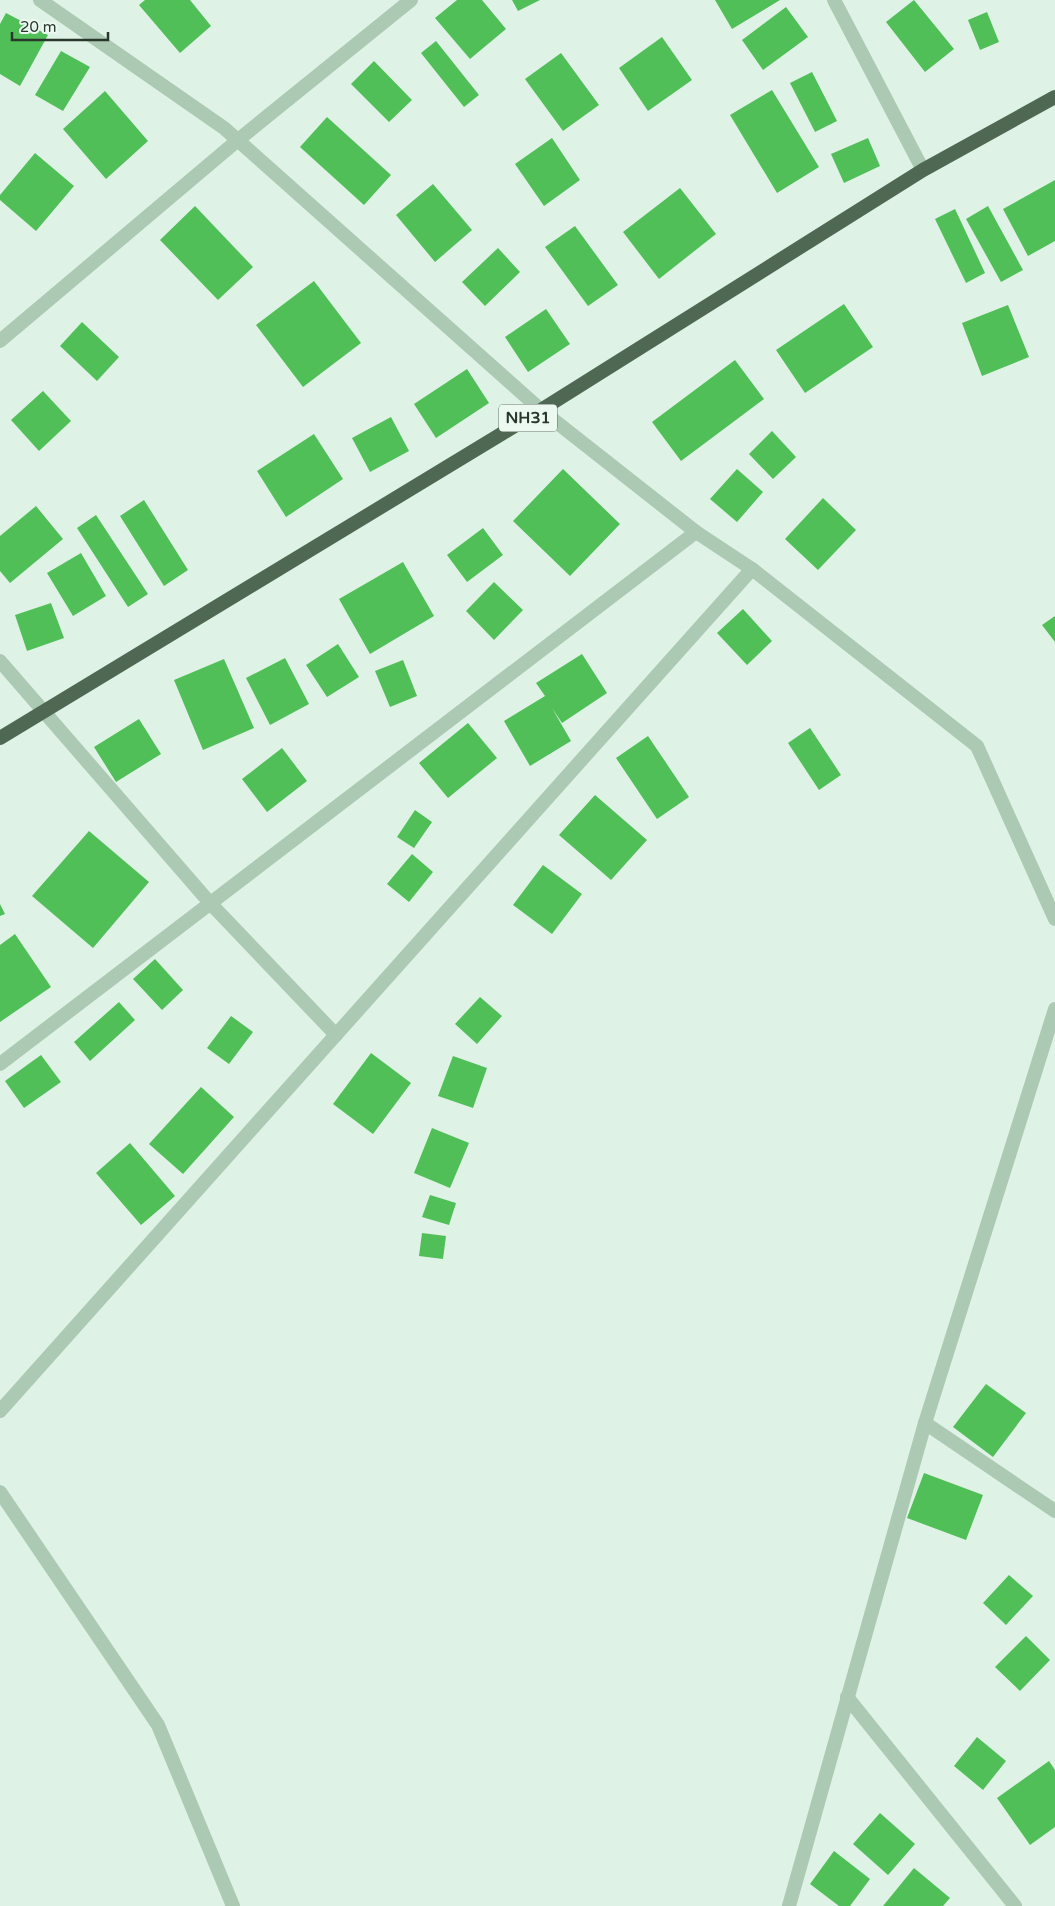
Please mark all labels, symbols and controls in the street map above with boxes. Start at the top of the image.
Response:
scale bar [12,10,109,42]
text: 20 m [20,18,57,36]
road number: NH31 [499,404,557,432]

